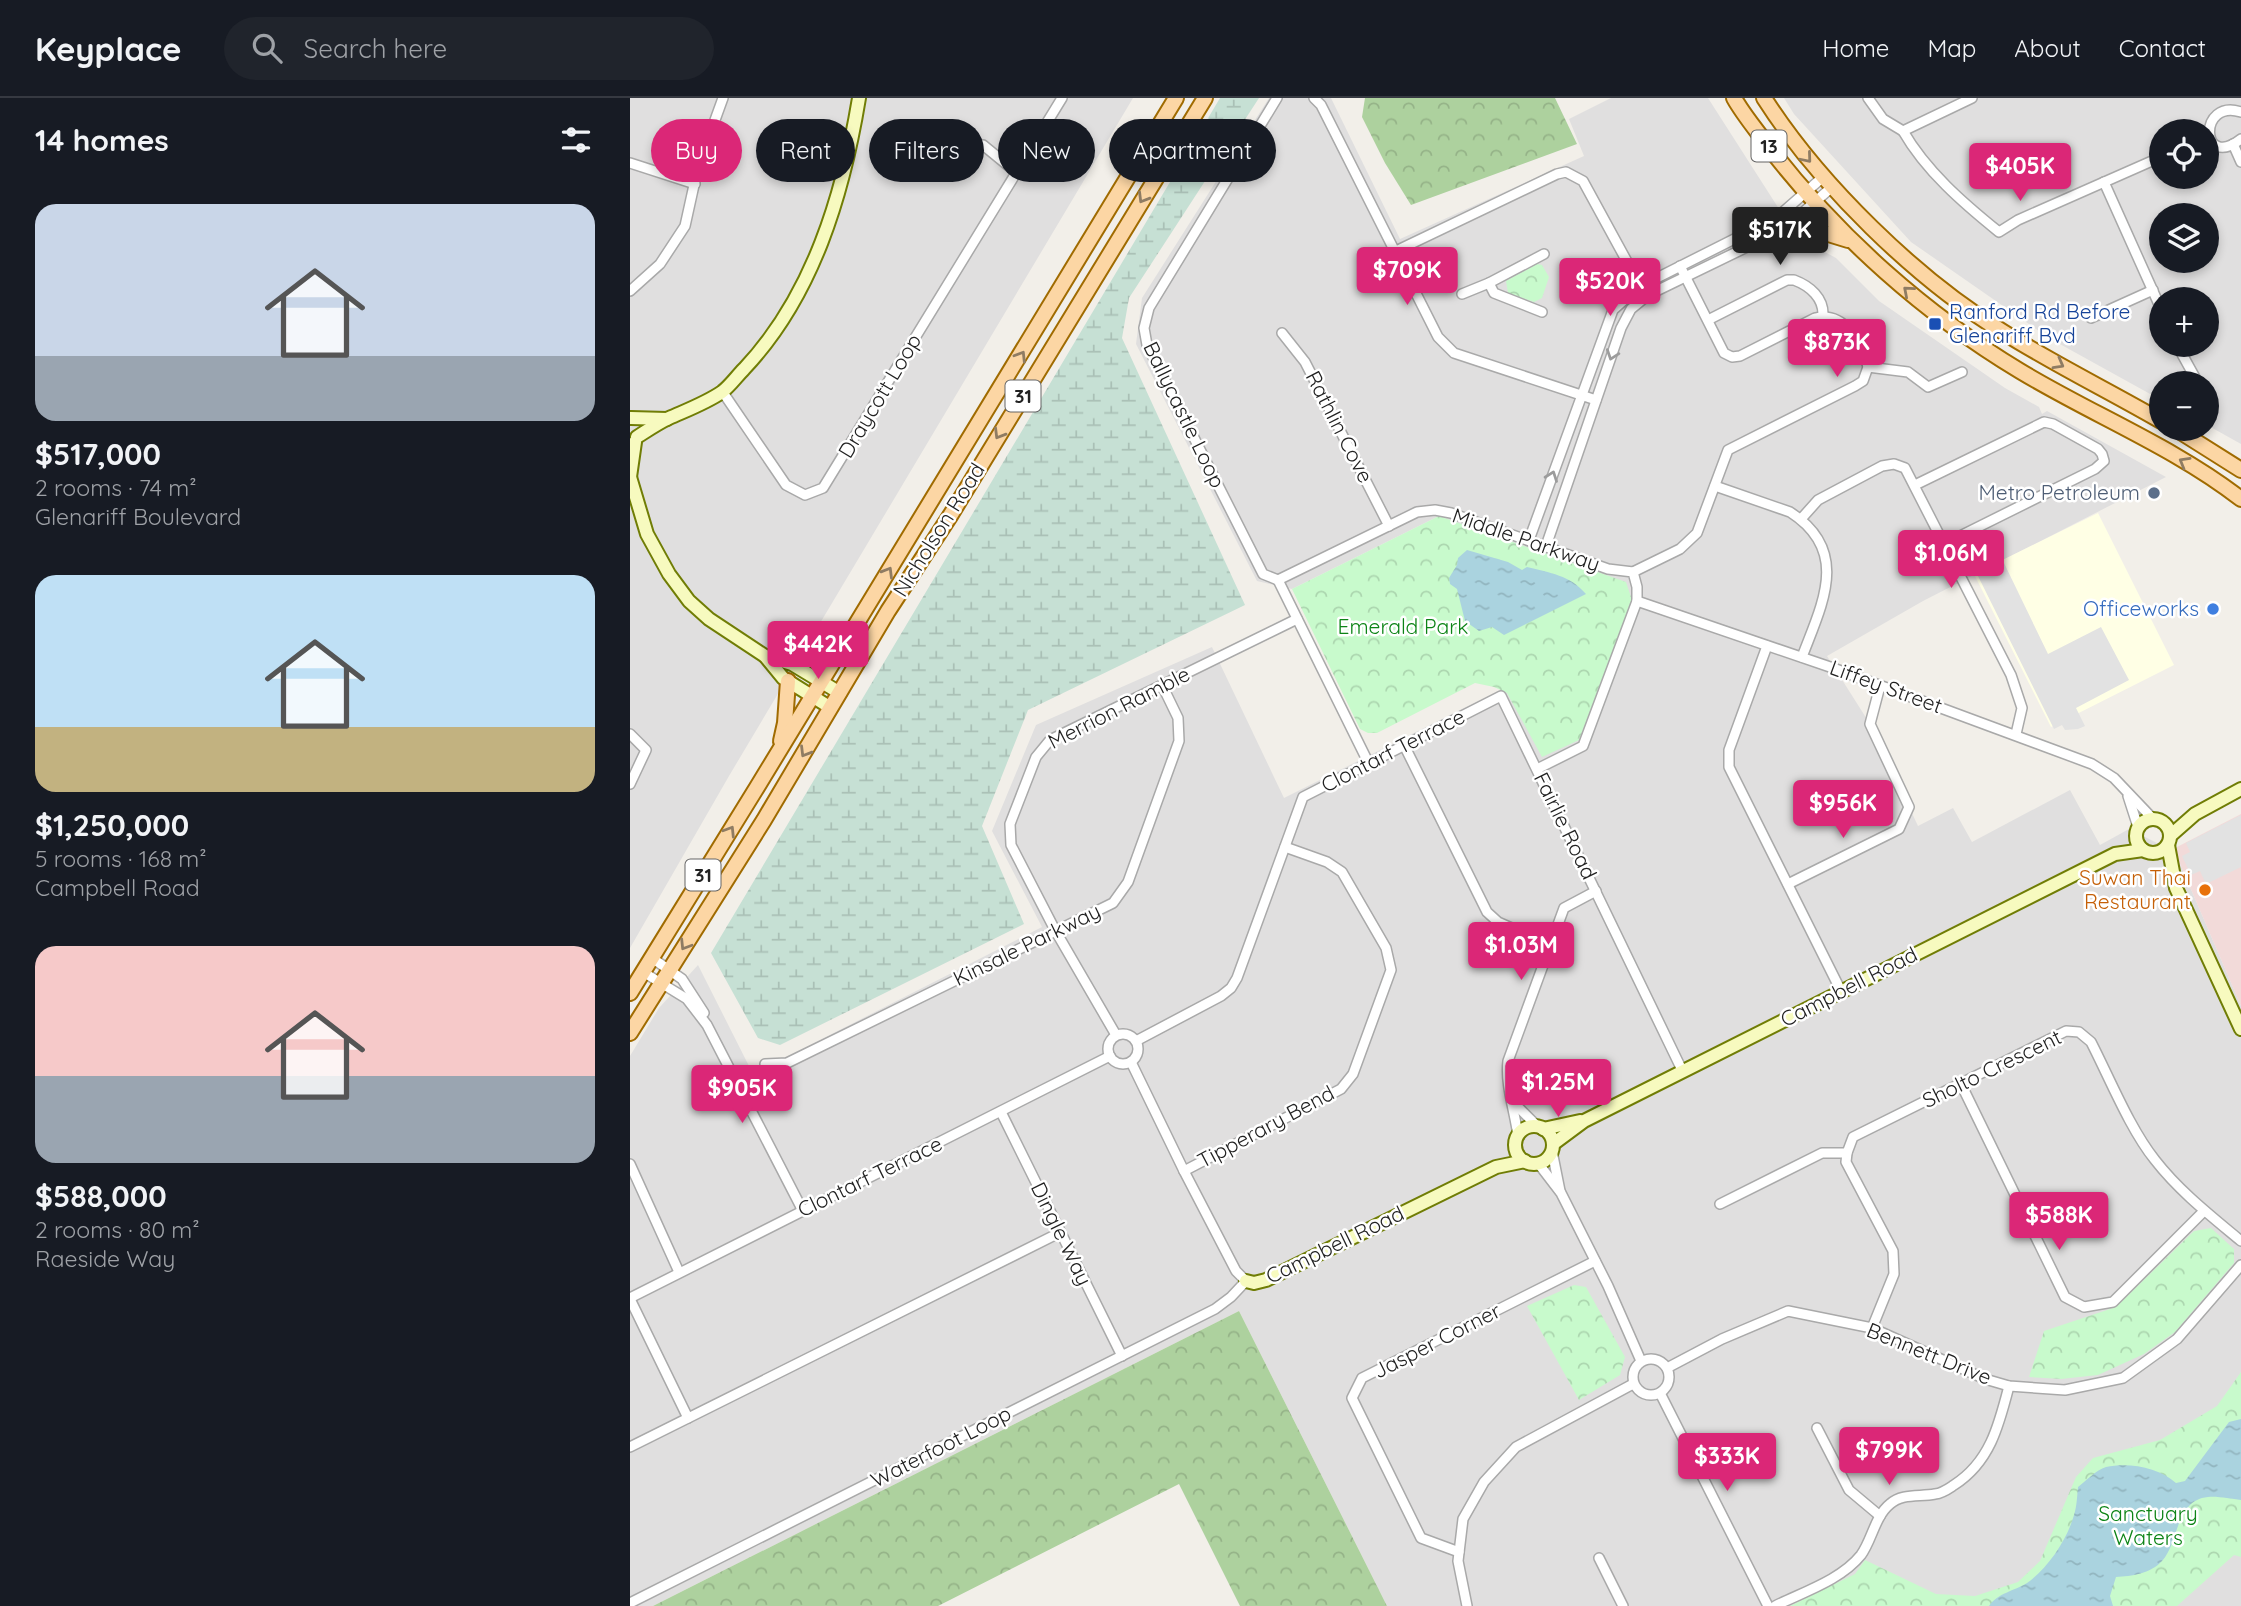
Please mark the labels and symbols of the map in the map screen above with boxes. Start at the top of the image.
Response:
road number: 13 [1752,130,1786,162]
pin: $405K [1971,144,2069,203]
one-way arrow [1799,149,1811,162]
one-way arrow [1138,190,1151,203]
pin: $517K [1731,208,1829,267]
pin: $709K [1358,248,1456,307]
pin: $520K [1561,258,1659,318]
one-way arrow [1903,287,1916,299]
place label: Ranford Rd Before Glenariff Bvd [1949,298,2130,348]
marker: Ranford Rd Before Glenariff Bvd [1927,316,1943,332]
pin: $873K [1788,320,1886,379]
street label: Draycott Loop [832,329,926,462]
street label: Ballycastle Loop [1138,337,1232,492]
one-way arrow [1606,349,1620,361]
one-way arrow [1013,350,1026,363]
one-way arrow [2052,356,2064,369]
street label: Rathlin Cove [1301,366,1379,487]
road number: 31 [1006,380,1040,412]
one-way arrow [995,426,1008,439]
one-way arrow [2179,457,2192,470]
street label: Nicholson Road [887,458,990,601]
one-way arrow [1543,471,1557,483]
place label: Metro Petroleum [1978,479,2140,505]
marker: Metro Petroleum [2146,485,2162,501]
street label: Middle Parkway [1449,502,1604,577]
pin: $1.06M [1894,531,2008,590]
one-way arrow [880,566,893,579]
place label: Officeworks [2083,595,2199,621]
marker: Officeworks [2205,601,2221,617]
park label: Emerald Park [1337,613,1469,639]
pin: $442K [769,622,867,681]
street label: Liffey Street [1827,654,1946,718]
street label: Merrion Ramble [1043,660,1194,754]
street label: Clontarf Terrace [1316,703,1469,798]
one-way arrow [800,744,813,757]
street label: Fairlie Road [1529,768,1603,883]
pin: $956K [1794,780,1892,840]
one-way arrow [722,826,735,839]
road number: 31 [686,860,720,890]
place label: Suwan Thai Restaurant [2079,864,2191,914]
marker: Suwan Thai Restaurant [2197,882,2213,898]
street label: Kinsale Parkway [949,897,1105,991]
pin: $1.03M [1464,922,1578,982]
one-way arrow [681,938,694,951]
street label: Campbell Road [1776,940,1921,1032]
street label: Sholto Crescent [1918,1023,2065,1113]
pin: $1.25M [1501,1060,1615,1119]
pin: $905K [693,1066,791,1125]
street label: Tipperary Bend [1193,1079,1338,1173]
street label: Clontarf Terrace [793,1130,946,1222]
street label: Dingle Way [1026,1178,1098,1290]
pin: $588K [2010,1192,2108,1252]
street label: Campbell Road [1261,1199,1408,1289]
street label: Jasper Corner [1368,1297,1505,1383]
street label: Bennett Drive [1863,1316,1996,1390]
street label: Waterfoot Loop [866,1400,1015,1493]
pin: $799K [1840,1428,1938,1487]
pin: $333K [1678,1434,1776,1493]
park label: Sanctuary Waters [2098,1500,2198,1550]

